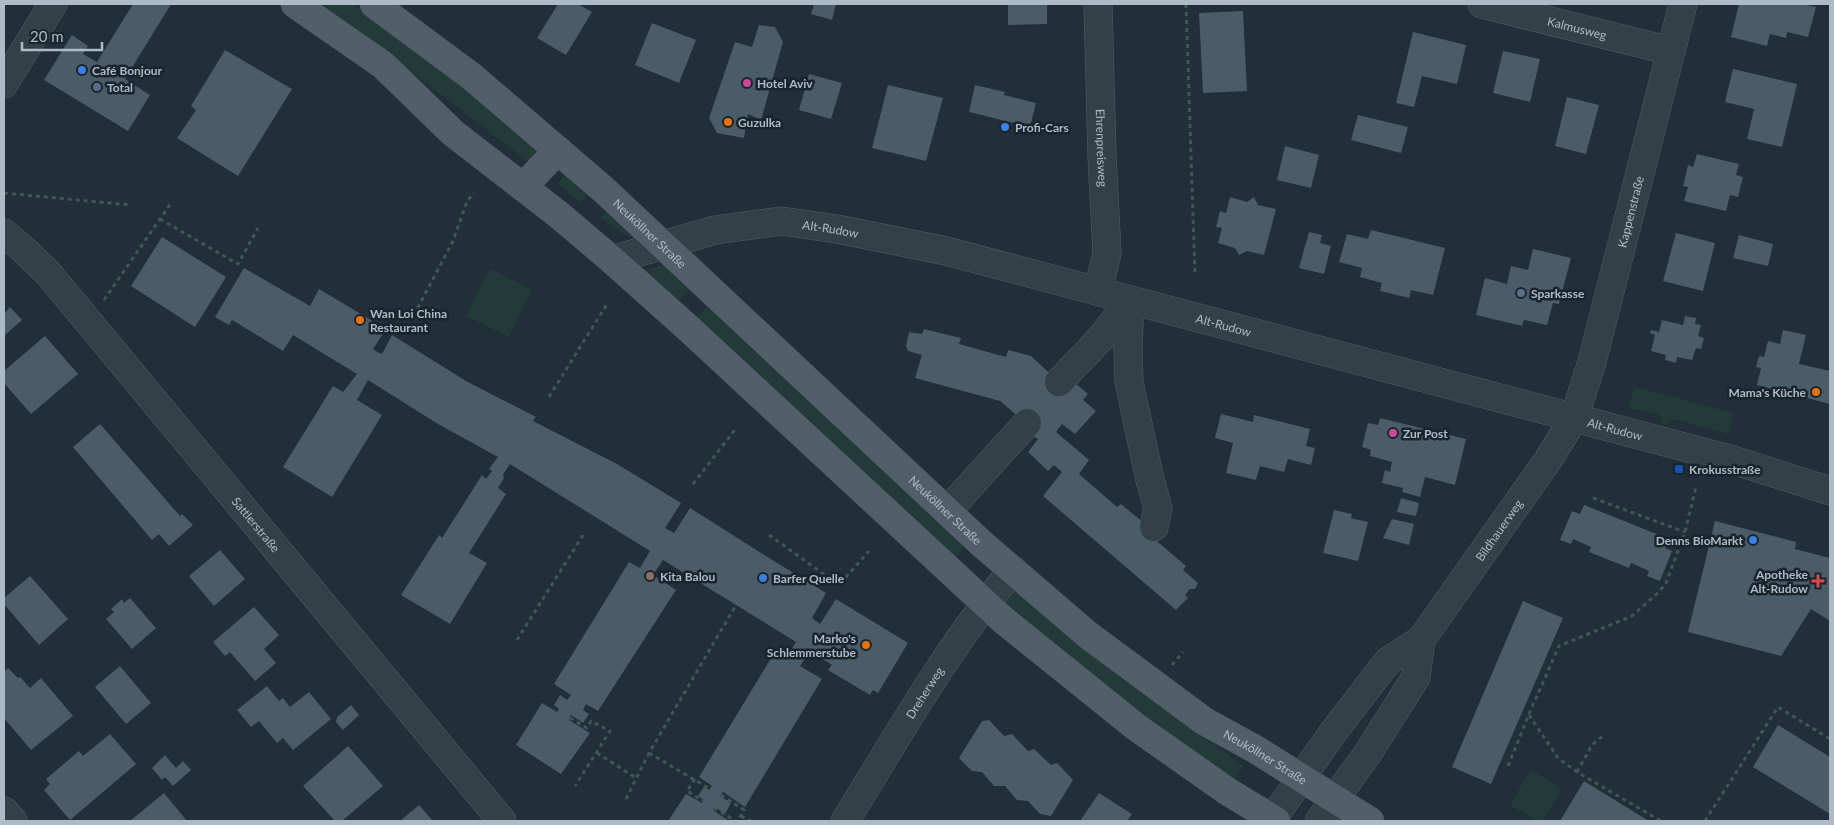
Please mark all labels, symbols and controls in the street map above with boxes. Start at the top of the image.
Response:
street label: Kalmusweg [1546,13,1608,42]
scale bar [22,20,102,52]
text: 20 m [30,27,64,45]
place label: Café Bonjour [92,63,163,78]
marker: Café Bonjour [76,64,88,76]
place label: Hotel Aviv [757,76,813,91]
marker: Hotel Aviv [741,77,753,89]
place label: Total [107,80,133,95]
marker: Total [91,81,103,93]
street label: Ehrenpreisweg [1093,109,1111,187]
place label: Guzulka [738,115,781,130]
marker: Guzulka [722,116,734,128]
place label: Profi-Cars [1015,120,1069,135]
marker: Profi-Cars [999,121,1011,133]
street label: Kappenstraße [1614,174,1647,249]
street label: Neuköllner Straße [610,195,690,271]
street label: Alt-Rudow [802,217,860,241]
place label: Sparkasse [1531,286,1585,301]
marker: Sparkasse [1515,287,1527,299]
place label: Wan Loi China Restaurant [370,306,447,335]
street label: Alt-Rudow [1194,310,1254,339]
marker: Wan Loi China Restaurant [354,314,366,326]
place label: Mama's Küche [1729,385,1807,400]
marker: Mama's Küche [1810,386,1822,398]
street label: Alt-Rudow [1586,414,1645,443]
place label: Zur Post [1403,426,1448,441]
marker: Zur Post [1387,427,1399,439]
place label: Krokusstraße [1689,462,1761,477]
marker: Krokusstraße [1673,463,1685,475]
street label: Neuköllner Straße [906,472,985,548]
street label: Sattlerstraße [229,494,283,555]
street label: Bildhauerweg [1472,496,1526,564]
place label: Denns BioMarkt [1656,533,1744,548]
marker: Denns BioMarkt [1747,534,1759,546]
place label: Apotheke Alt-Rudow [1749,567,1809,596]
place label: Kita Balou [660,569,716,584]
marker: Kita Balou [644,570,656,582]
place label: Barfer Quelle [773,571,845,586]
marker: Barfer Quelle [757,572,769,584]
marker: Apotheke Alt-Rudow [1812,575,1824,587]
place label: Marko's Schlemmerstube [767,631,857,660]
marker: Marko's Schlemmerstube [860,639,872,651]
street label: Dreherweg [902,664,946,721]
street label: Neuköllner Straße [1221,726,1310,787]

